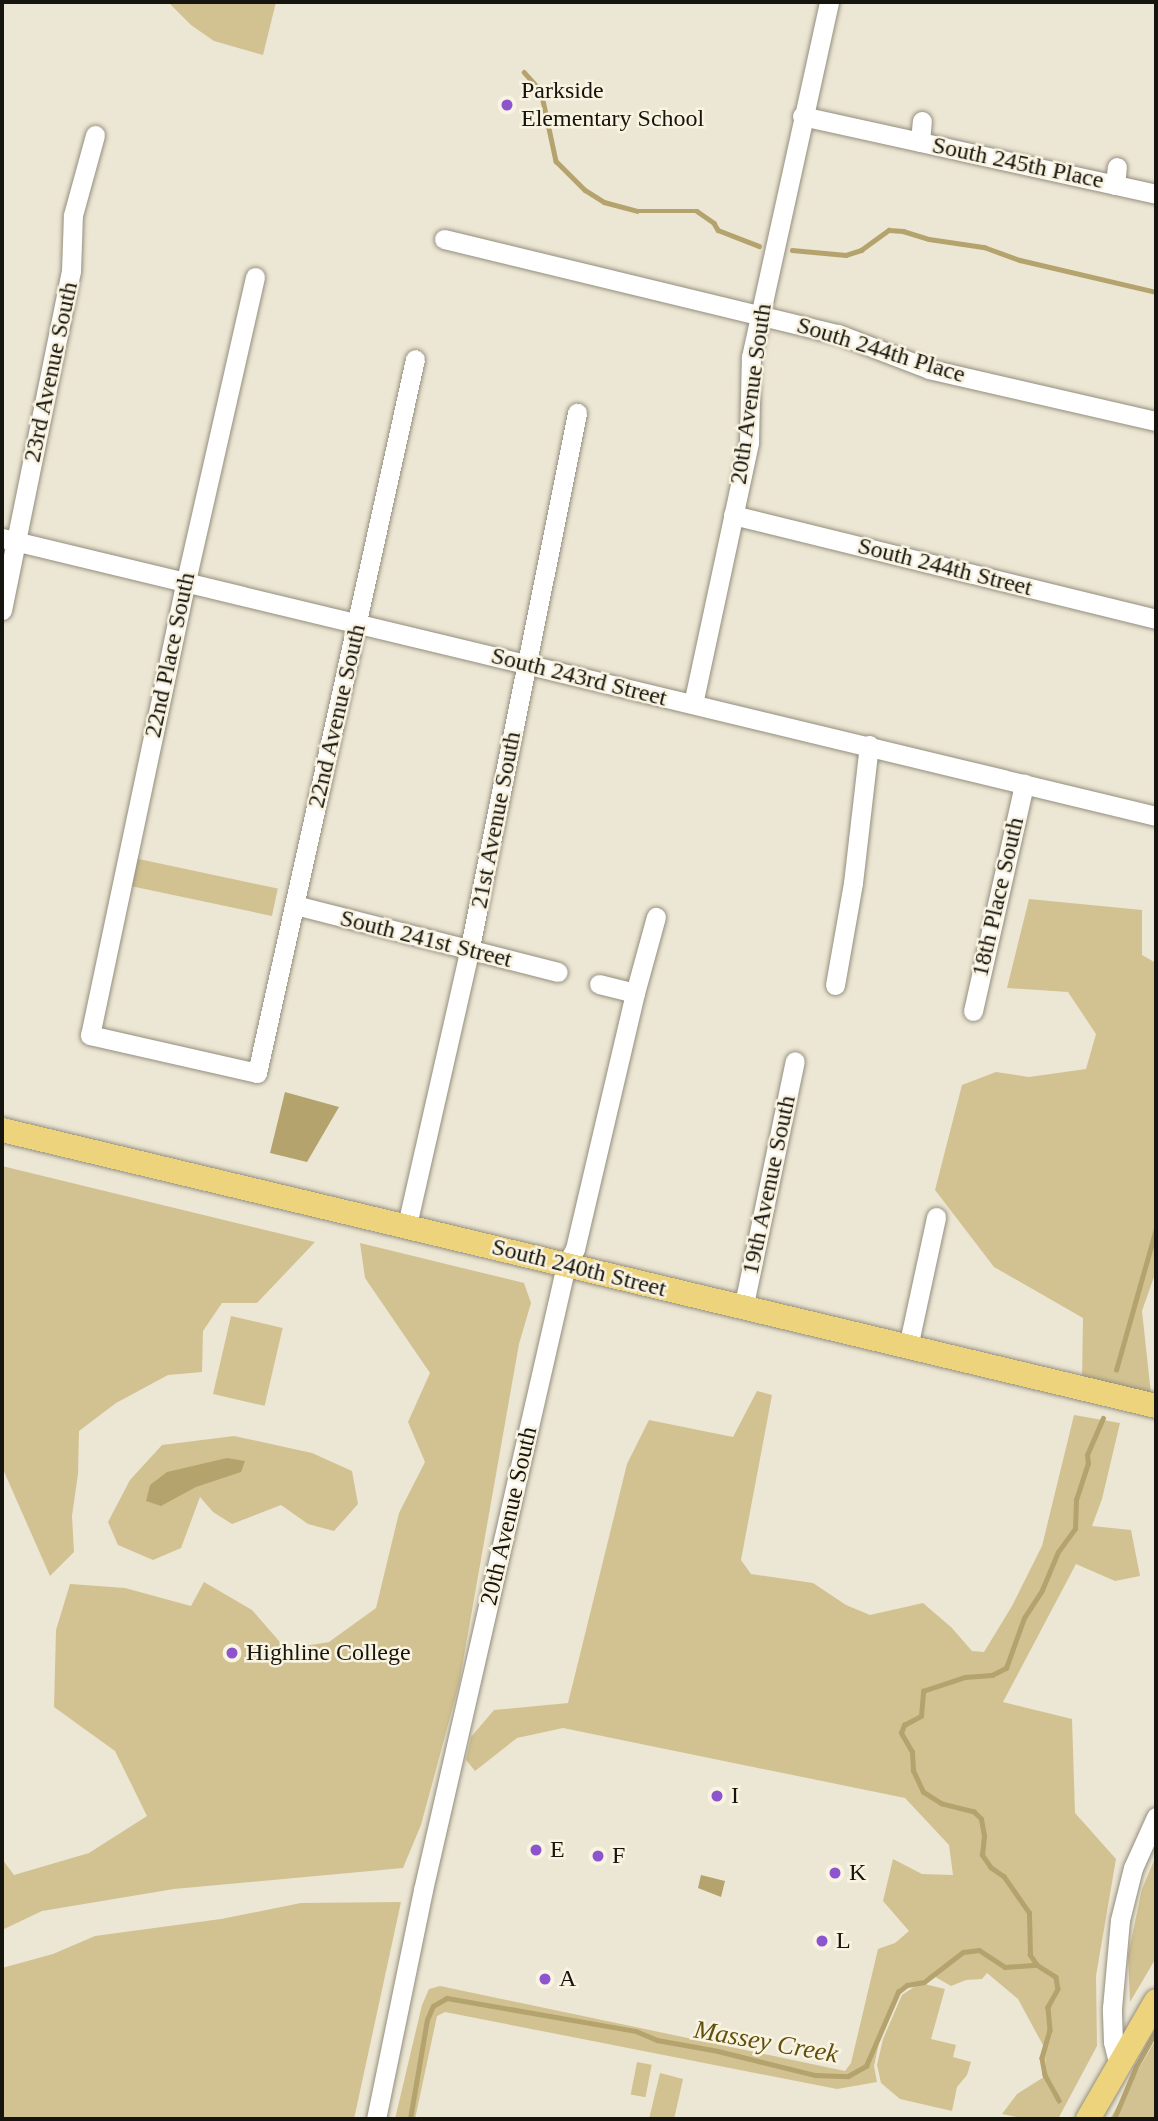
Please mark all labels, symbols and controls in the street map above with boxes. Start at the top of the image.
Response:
place label: Parkside Elementary School [521,77,704,133]
marker: Parkside Elementary School [499,97,515,113]
street label: South 245th Place [930,131,1106,195]
street label: 23rd Avenue South [18,279,84,465]
street label: 20th Avenue South [724,301,778,487]
street label: South 244th Place [793,311,969,389]
street label: South 244th Street [855,531,1035,603]
street label: 22nd Place South [138,570,202,740]
street label: 22nd Avenue South [302,621,372,811]
street label: South 243rd Street [488,641,670,713]
street label: 21st Avenue South [465,728,527,912]
street label: 18th Place South [966,815,1030,979]
street label: South 241st Street [337,904,515,974]
street label: 19th Avenue South [736,1092,802,1278]
street label: South 240th Street [489,1232,669,1304]
street label: 20th Avenue South [474,1423,544,1609]
place label: Highline College [246,1639,411,1667]
marker: Highline College [224,1645,240,1661]
place label: I [731,1782,739,1810]
marker: I [709,1788,725,1804]
place label: E [550,1836,565,1864]
marker: E [528,1842,544,1858]
place label: F [612,1842,625,1870]
marker: F [590,1848,606,1864]
place label: K [849,1859,866,1887]
marker: K [827,1865,843,1881]
place label: L [836,1927,851,1955]
marker: L [814,1933,830,1949]
place label: A [559,1965,576,1993]
marker: A [537,1971,553,1987]
water label: Massey Creek [692,2014,840,2070]

